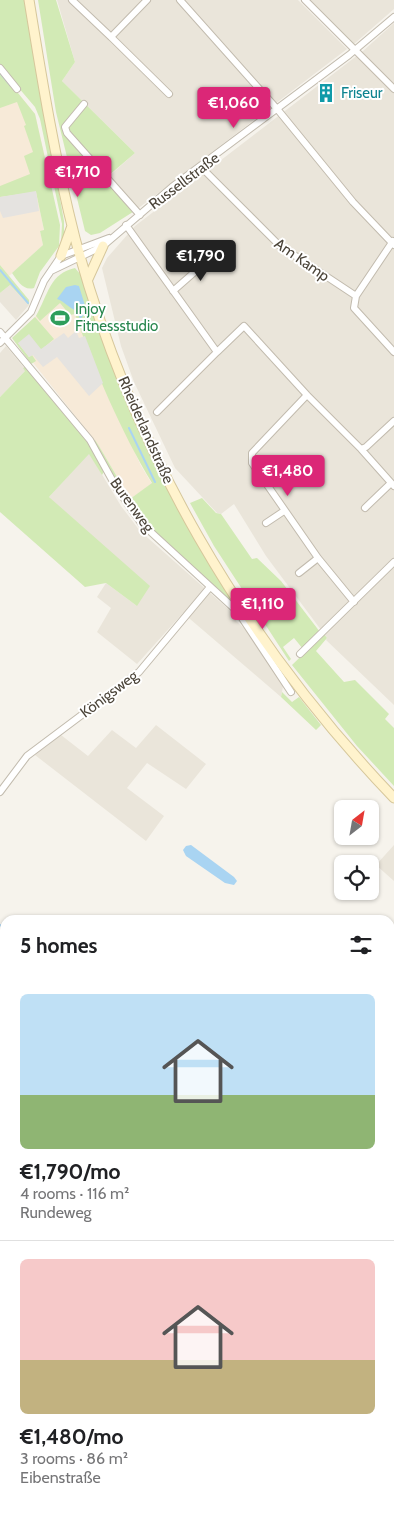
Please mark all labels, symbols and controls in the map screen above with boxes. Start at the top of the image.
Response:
building icon: Friseur [315,82,337,104]
place label: Friseur [341,84,383,102]
pin: €1,060 [193,86,275,129]
text: €1,060 [208,93,260,112]
street label: Russellstraße [145,149,223,213]
pin: €1,710 [37,156,119,198]
text: €1,710 [55,162,101,181]
street label: Am Kamp [271,235,333,285]
pin: €1,790 [160,240,242,282]
text: €1,790 [177,246,225,265]
place label: Injoy Fitnessstudio [75,300,158,335]
sports icon: Injoy Fitnessstudio [49,307,71,329]
street label: Rheiderlandstraße [114,374,178,487]
pin: €1,480 [247,454,329,497]
text: €1,480 [263,461,313,480]
street label: Burenweg [106,474,158,536]
pin: €1,110 [222,588,304,630]
text: €1,110 [242,594,284,613]
street label: Königsweg [77,666,142,721]
north arrow [334,800,379,845]
map controls [334,800,379,900]
button: locate [334,855,379,900]
icon: filters [347,931,375,959]
text: 5 homes [20,933,98,958]
icon: home [153,1026,243,1116]
text: €1,790/mo [20,1159,120,1184]
text: 4 rooms · 116 m² [20,1184,129,1203]
text: Rundeweg [20,1203,92,1222]
icon: home [153,1292,243,1382]
text: €1,480/mo [20,1424,124,1449]
text: 3 rooms · 86 m² [20,1449,128,1468]
text: Eibenstraße [20,1468,101,1487]

